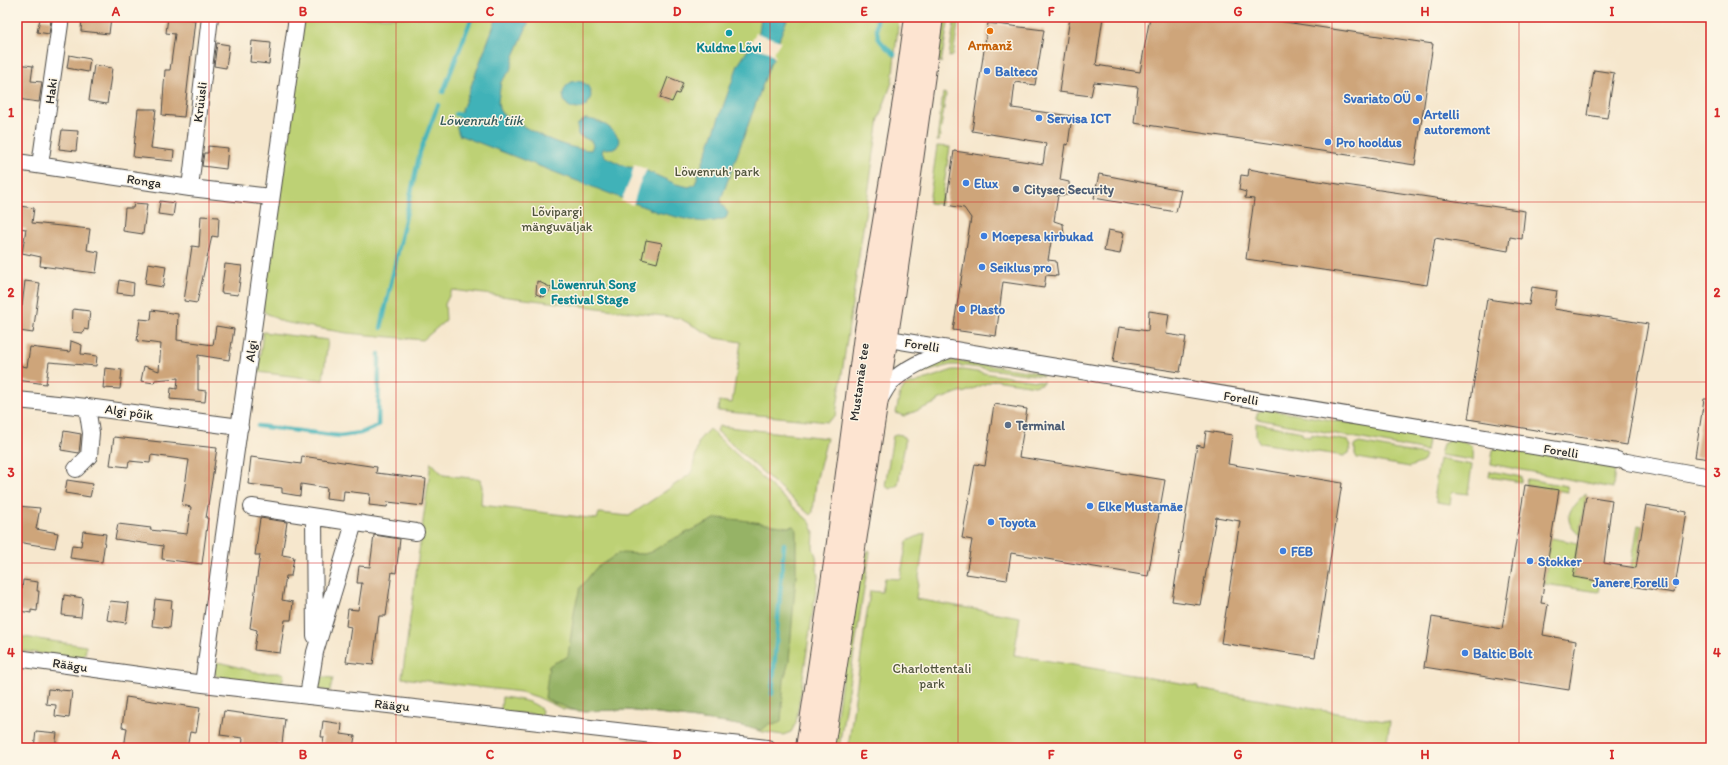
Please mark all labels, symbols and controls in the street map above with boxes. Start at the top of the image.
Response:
text: A [111,4,121,19]
text: B [299,4,308,19]
text: C [486,4,495,19]
text: D [673,4,682,19]
text: E [860,4,868,19]
text: F [1048,4,1055,19]
text: G [1234,4,1243,19]
text: H [1421,4,1430,19]
text: I [1610,4,1615,19]
marker: Armanž [985,26,995,36]
marker: Kuldne Lõvi [724,28,734,38]
place label: Armanž [967,38,1013,53]
place label: Kuldne Lõvi [697,40,761,55]
place label: Balteco [995,64,1038,79]
marker: Balteco [982,66,992,76]
street label: Haki [42,77,60,105]
street label: Krüüsli [190,81,210,123]
place label: Svariato OÜ [1343,90,1411,106]
marker: Svariato OÜ [1414,93,1424,103]
text: 1 [8,105,14,120]
text: 1 [1714,105,1720,120]
place label: Artelli autoremont [1423,107,1490,137]
place label: Servisa ICT [1047,111,1112,126]
water label: Löwenruh' tiik [439,112,524,129]
marker: Servisa ICT [1034,113,1044,123]
marker: Artelli autoremont [1411,116,1421,126]
place label: Pro hooldus [1336,135,1402,150]
marker: Pro hooldus [1323,137,1333,147]
park label: Löwenruh' park [675,164,760,179]
street label: Ronga [126,171,163,191]
place label: Elux [974,176,999,191]
marker: Elux [961,178,971,188]
place label: Citysec Security [1024,182,1115,198]
marker: Citysec Security [1011,184,1021,194]
park label: Lõvipargi mänguväljak [521,204,593,234]
place label: Moepesa kirbukad [992,229,1094,245]
marker: Moepesa kirbukad [979,231,989,241]
place label: Seiklus pro [990,260,1052,276]
marker: Seiklus pro [977,262,987,272]
place label: Löwenruh Song Festival Stage [551,277,636,308]
text: 2 [8,285,15,300]
text: 2 [1714,285,1721,300]
marker: Löwenruh Song Festival Stage [538,286,548,296]
place label: Plasto [970,302,1006,317]
marker: Plasto [957,304,967,314]
street label: Forelli [904,335,940,355]
street label: Algi [242,339,260,363]
street label: Mustamäe tee [846,342,872,422]
street label: Forelli [1223,388,1259,408]
street label: Algi põik [104,401,154,423]
place label: Terminal [1015,418,1065,433]
marker: Terminal [1003,420,1013,430]
street label: Forelli [1543,441,1579,461]
text: 3 [7,465,15,480]
text: 3 [1713,465,1721,480]
place label: Elke Mustamäe [1098,499,1183,514]
marker: Elke Mustamäe [1085,501,1095,511]
place label: Toyota [998,515,1036,531]
marker: Toyota [986,517,996,527]
place label: FEB [1291,544,1313,559]
marker: FEB [1278,546,1288,556]
place label: Stokker [1538,554,1582,569]
marker: Stokker [1525,556,1535,566]
place label: Janere Forelli [1592,575,1668,590]
marker: Janere Forelli [1671,577,1681,587]
text: 4 [7,645,15,660]
text: 4 [1713,645,1721,660]
place label: Baltic Bolt [1473,646,1533,661]
marker: Baltic Bolt [1460,648,1470,658]
street label: Räägu [51,655,89,675]
park label: Charlottentali park [893,661,971,691]
street label: Räägu [374,696,410,714]
text: A [111,747,121,762]
text: B [299,747,308,762]
text: C [486,747,495,762]
text: D [673,747,682,762]
text: E [860,747,868,762]
text: F [1048,747,1055,762]
text: G [1234,747,1243,762]
text: H [1421,747,1430,762]
text: I [1610,747,1615,762]

